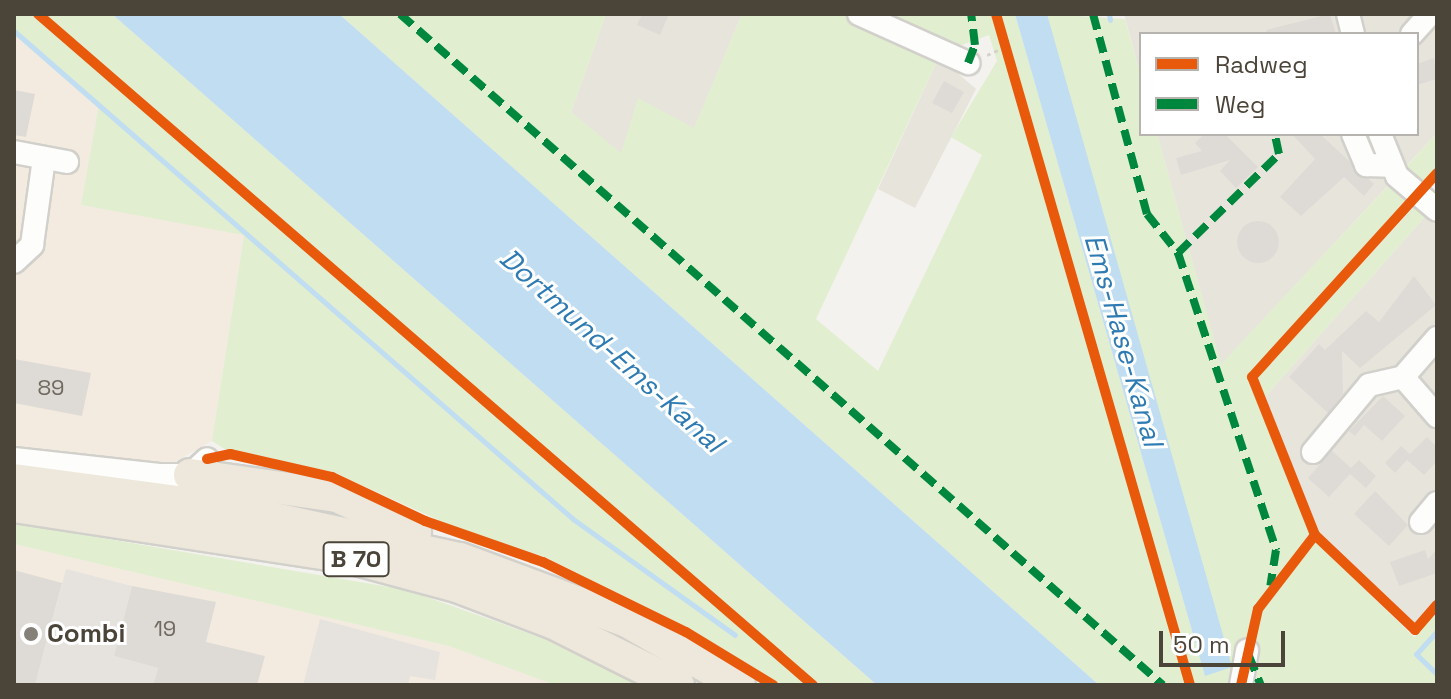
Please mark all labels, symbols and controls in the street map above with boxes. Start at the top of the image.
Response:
legend [1139,32,1419,136]
text: Radweg [1215,49,1308,80]
text: Weg [1215,89,1265,120]
water label: Ems-Hase-Kanal [1078,230,1170,450]
water label: Dortmund-Ems-Kanal [493,241,731,459]
house number: 89 [37,375,65,401]
road number: B 70 [322,539,390,579]
scale bar [1163,615,1289,665]
house number: 19 [154,616,176,642]
place label: Combi [47,618,125,650]
marker: Combi [22,625,40,643]
text: 50 m [1173,629,1230,660]

